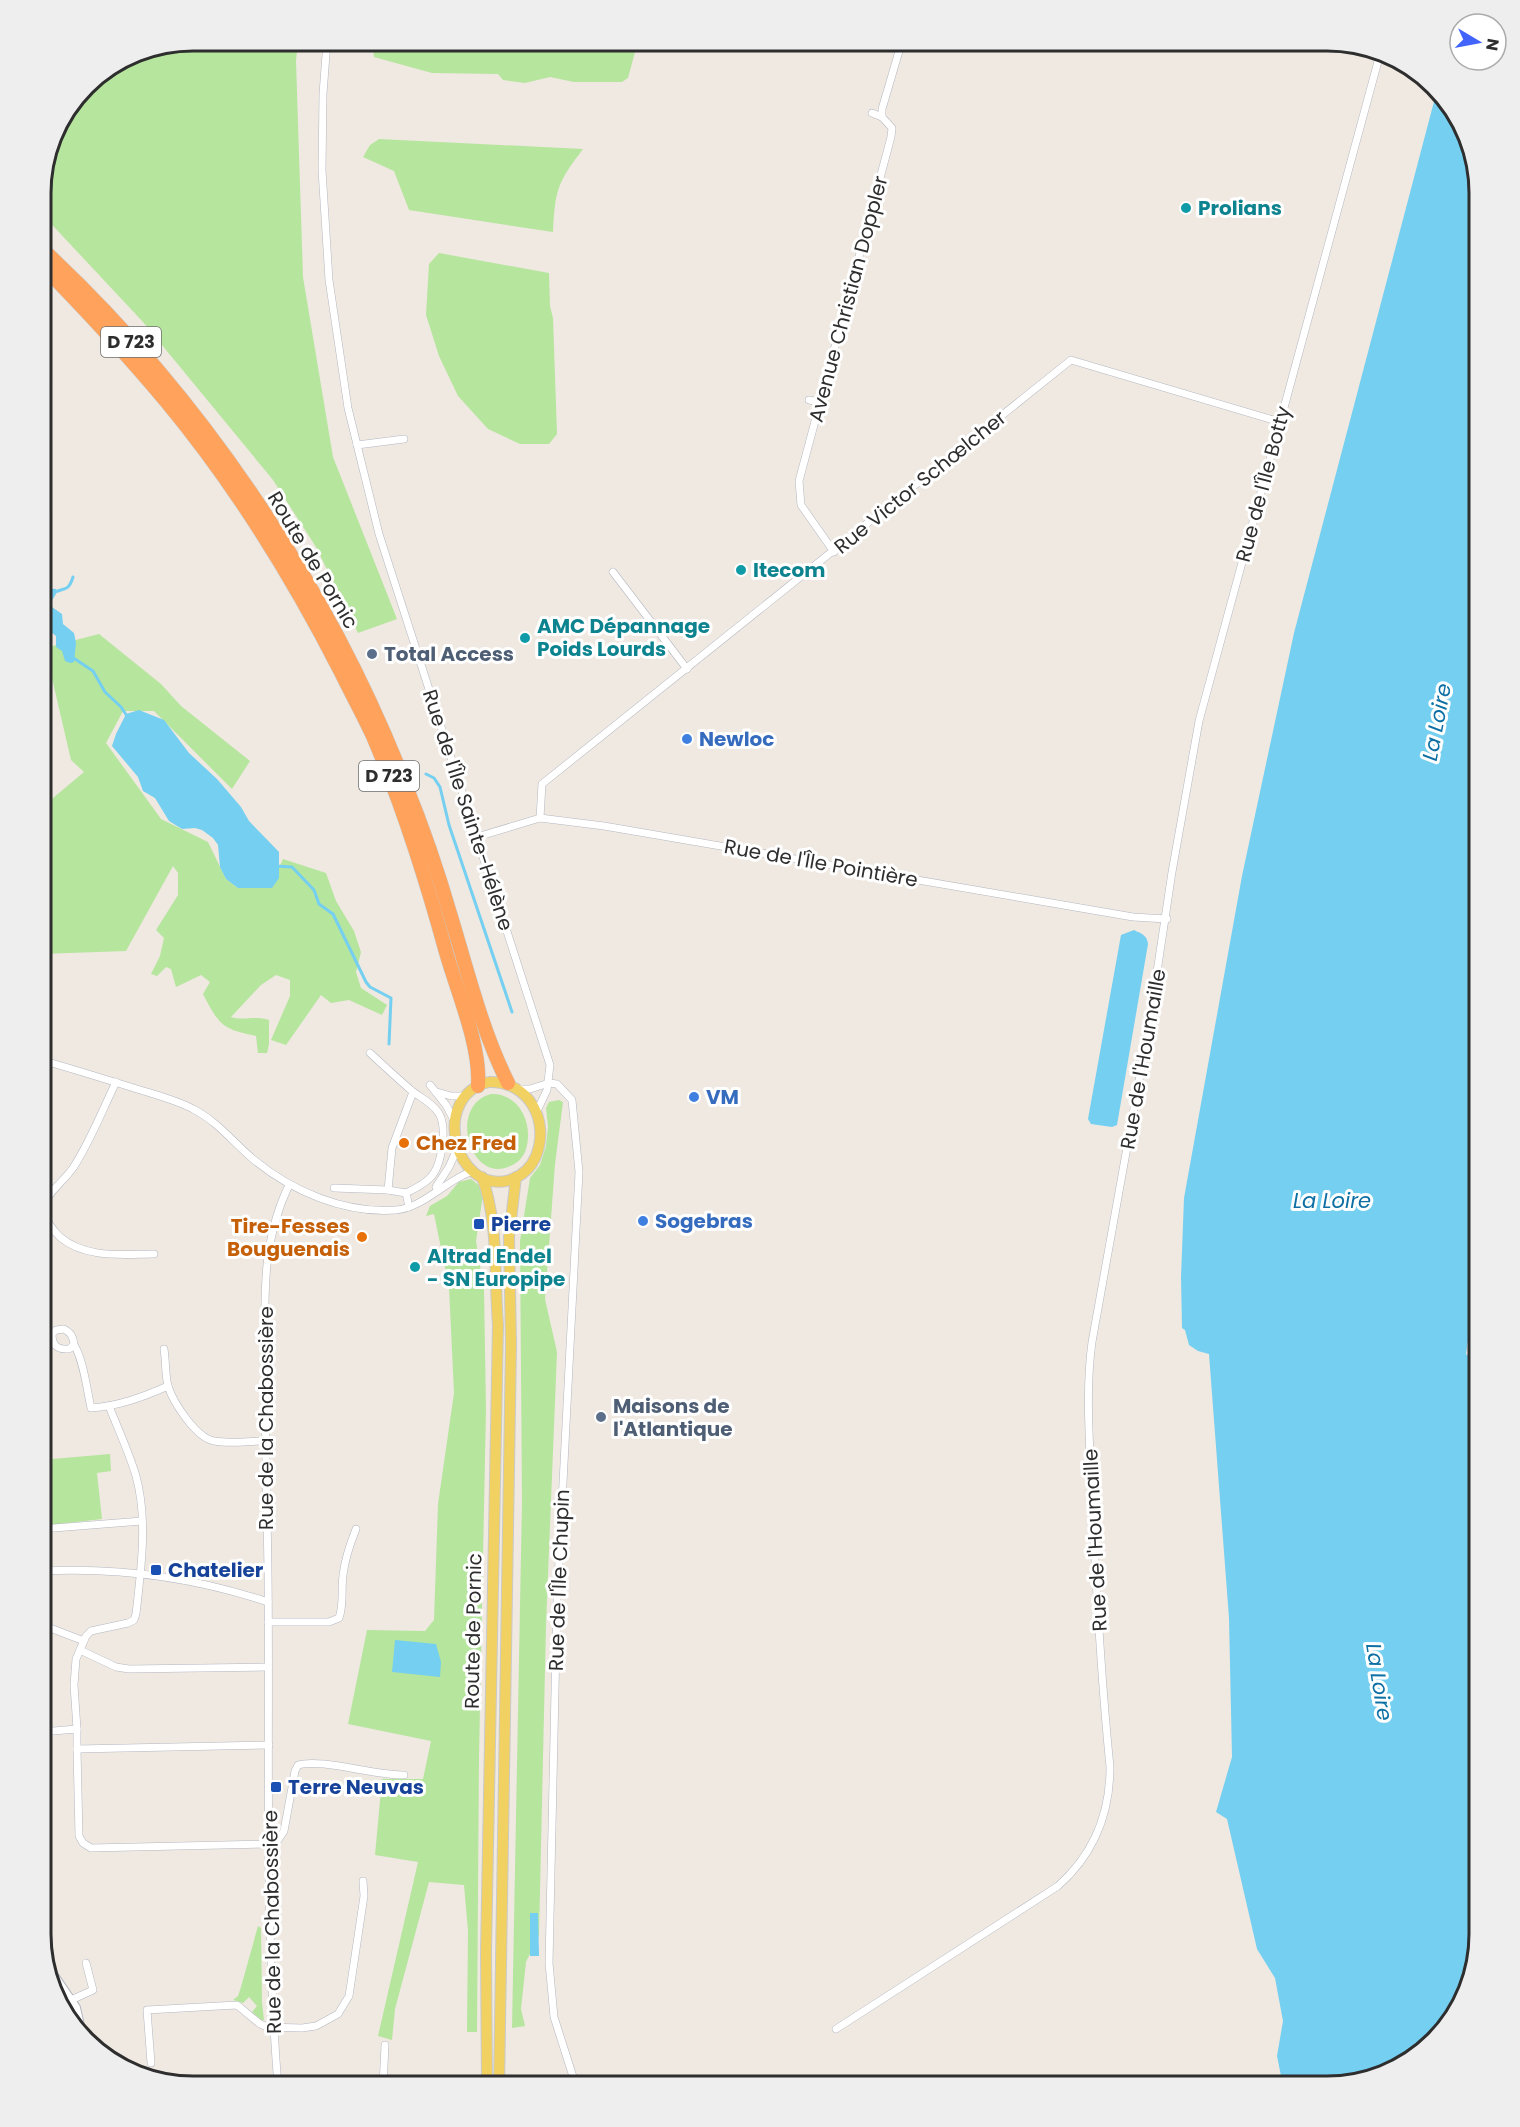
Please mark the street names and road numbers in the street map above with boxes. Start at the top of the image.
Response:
street label: Avenue Christian Doppler [802,173,894,425]
road number: D 723 [101,327,161,357]
street label: Rue de l'Île Botty [1229,403,1297,565]
street label: Rue Victor Schœlcher [828,404,1012,560]
street label: Route de Pornic [261,486,365,634]
street label: Rue de l'Île Sainte-Hélène [416,686,520,934]
road number: D 723 [359,761,419,791]
street label: Rue de l'Île Pointière [722,832,920,894]
street label: Rue de l'Houmaille [1113,967,1173,1151]
street label: Rue de la Chabossière [252,1306,280,1530]
street label: Rue de l'Houmaille [1076,1448,1114,1632]
street label: Rue de l'Île Chupin [542,1489,576,1671]
street label: Route de Pornic [458,1553,488,1709]
street label: Rue de la Chabossière [256,1810,288,2034]

